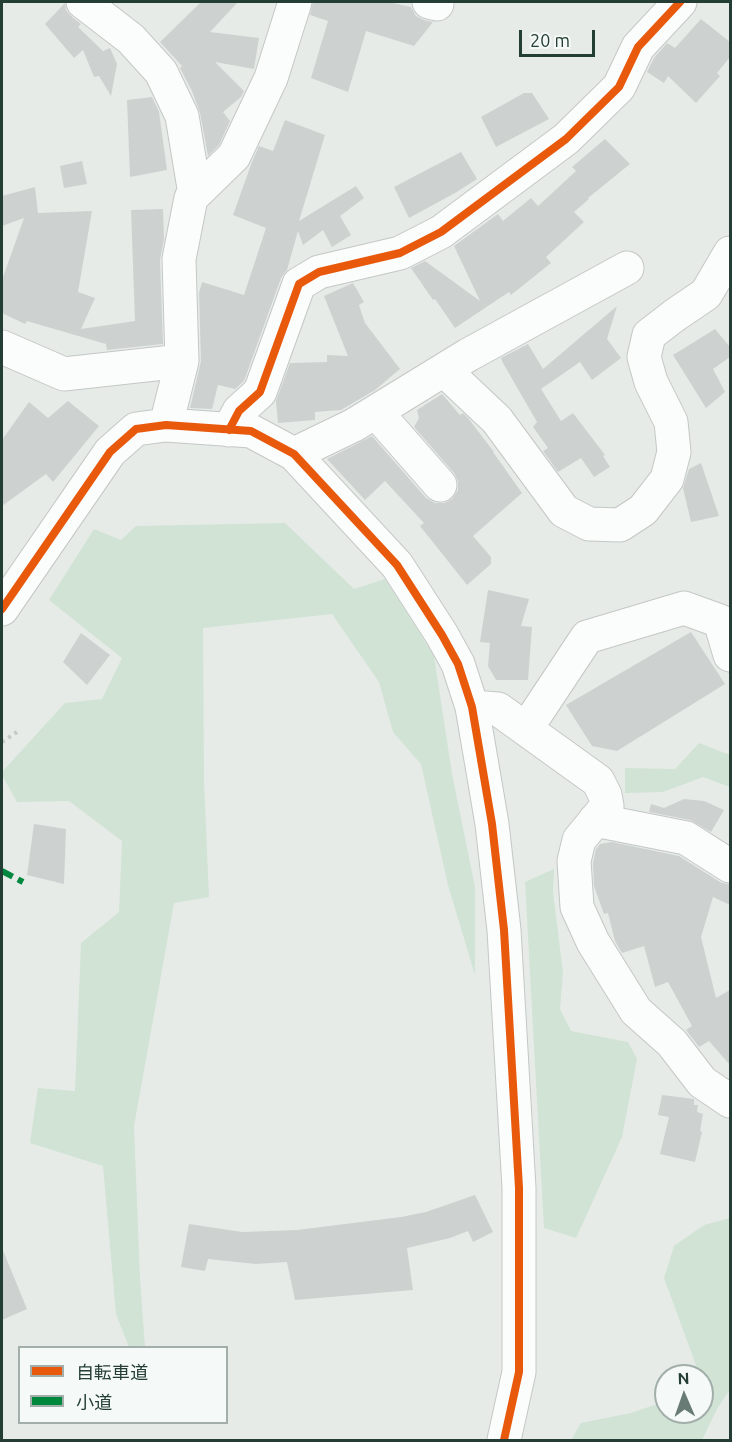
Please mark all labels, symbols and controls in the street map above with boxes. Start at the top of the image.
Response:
scale bar [522,18,598,56]
text: 20 m [530,30,570,50]
legend [18,1346,228,1424]
text: 自転車道 [76,1362,148,1382]
north arrow [654,1364,714,1424]
text: N [677,1369,690,1387]
text: 小道 [76,1392,112,1412]

